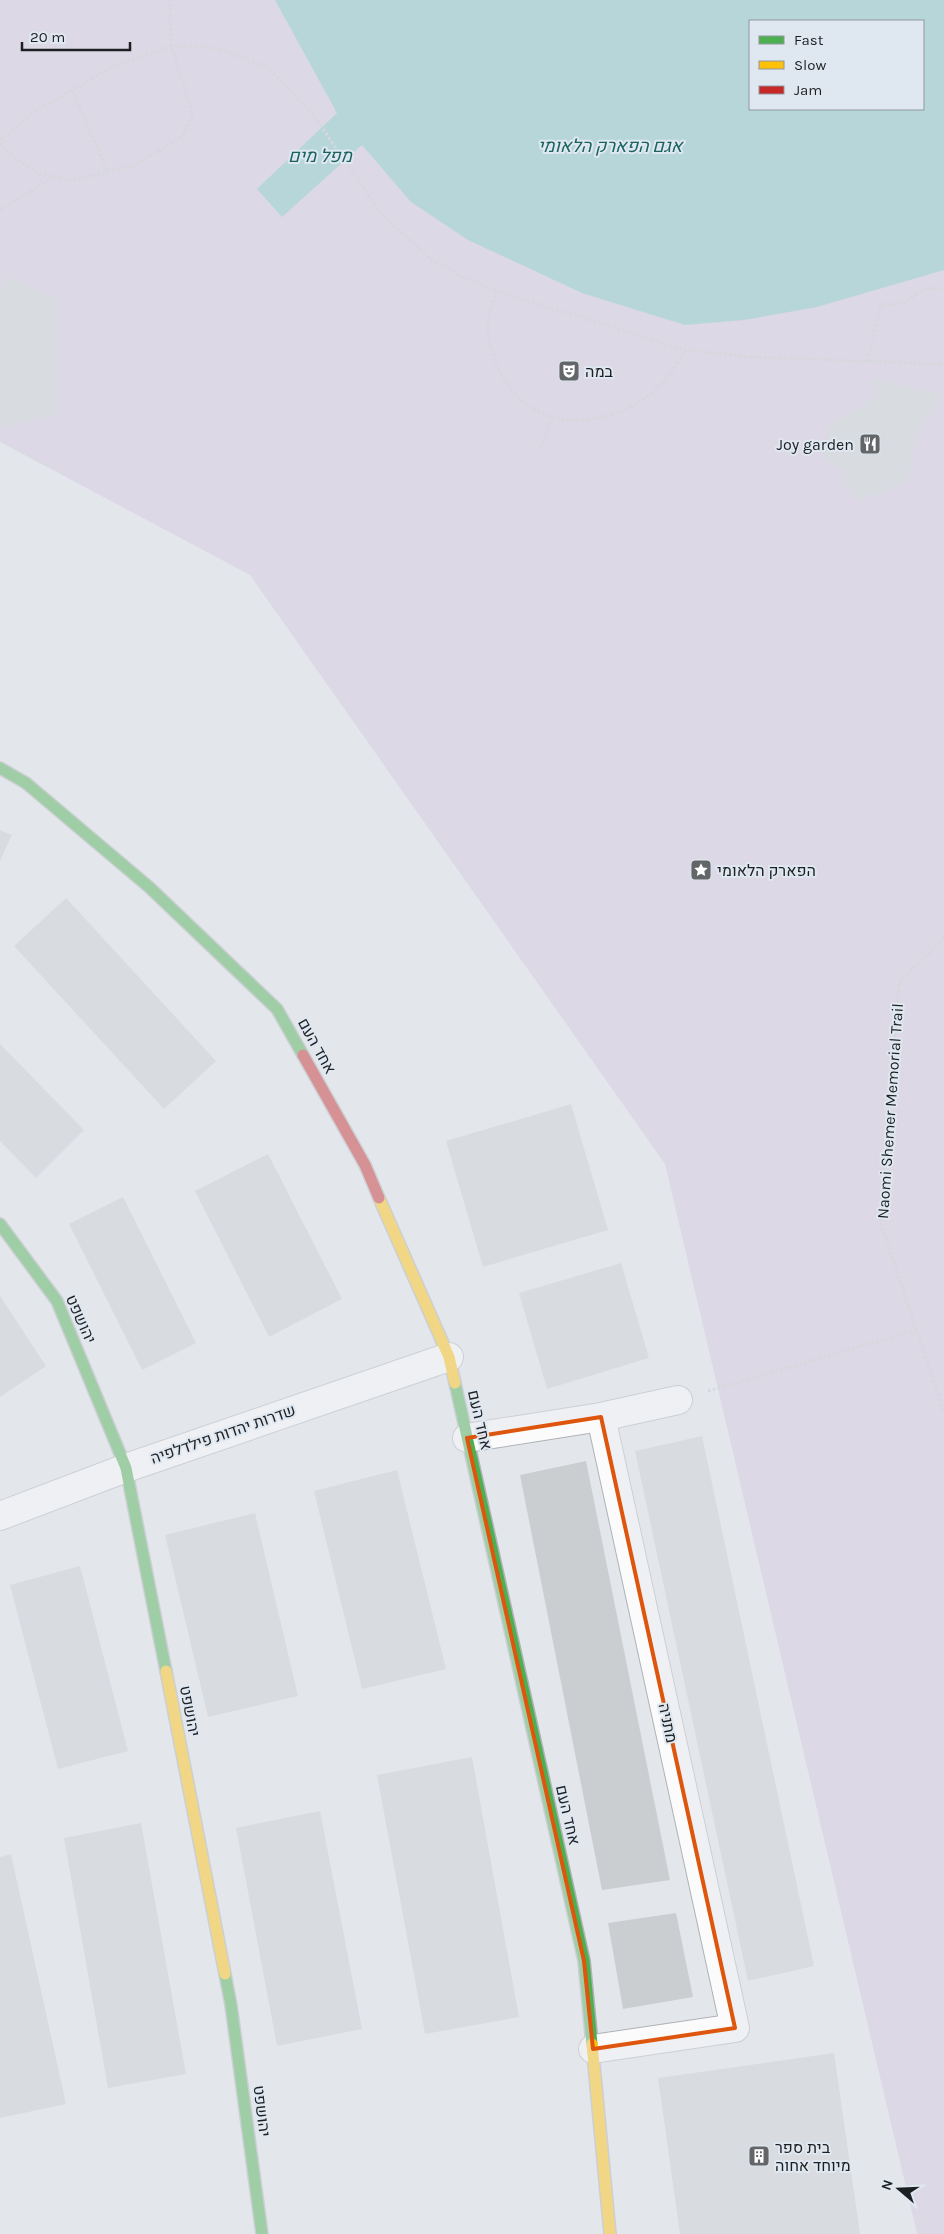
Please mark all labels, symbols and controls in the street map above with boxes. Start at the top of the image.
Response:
scale bar [22,20,130,52]
legend [749,20,924,110]
text: 20 m [30,28,65,46]
text: Fast [794,31,824,49]
text: Slow [794,56,826,74]
text: Jam [794,81,822,99]
water label: אגם הפארק הלאומי [538,135,685,157]
water label: מפל מים [288,145,354,167]
theatre icon: במה [557,359,581,383]
place label: במה [585,362,614,381]
restaurant icon: Joy garden [858,432,882,456]
place label: Joy garden [777,435,854,454]
place icon: הפארק הלאומי [689,858,713,882]
place label: הפארק הלאומי [717,861,816,880]
street label: Naomi Shemer Memorial Trail [873,1003,907,1219]
street label: אחד העם [294,1015,340,1077]
street label: יהושפט [62,1292,100,1346]
street label: אחד העם [464,1388,496,1452]
street label: שדרות יהדות פילדלפיה [148,1400,298,1468]
street label: יהושפט [176,1684,204,1738]
street label: מתניה [655,1701,681,1745]
street label: אחד העם [552,1783,584,1847]
street label: יהושפט [249,2084,275,2138]
place label: בית ספר מיוחד אחוה [775,2138,851,2175]
building icon: בית ספר מיוחד אחוה [747,2144,771,2168]
north arrow [874,2164,924,2214]
text: N [878,2177,897,2192]

